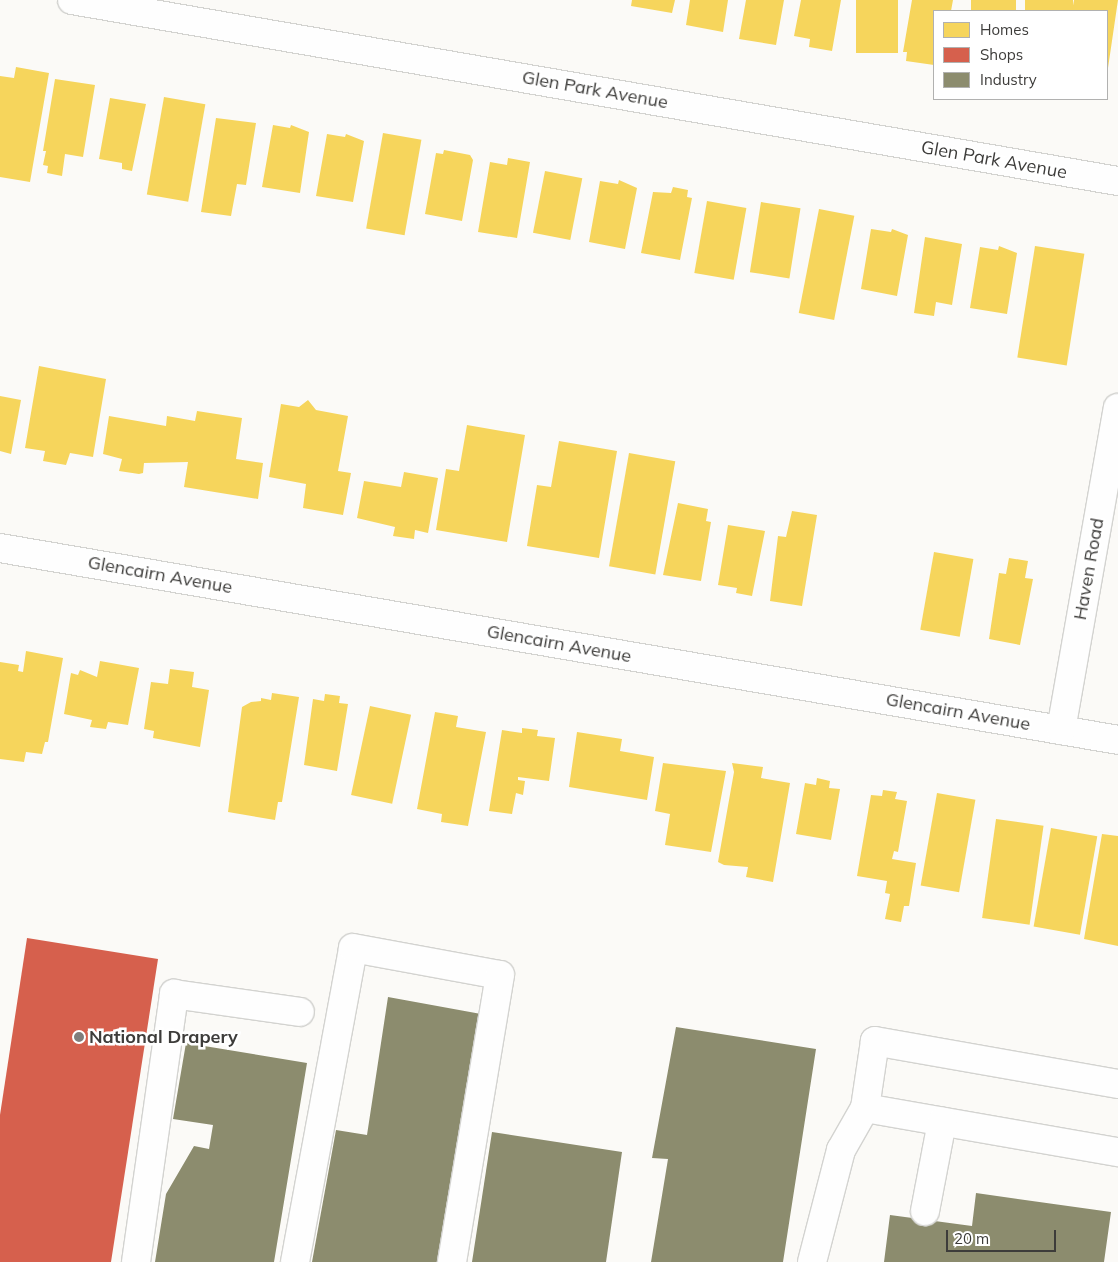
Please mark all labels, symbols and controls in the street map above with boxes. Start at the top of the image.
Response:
legend [933,10,1108,100]
text: Homes [980,20,1029,39]
text: Shops [980,45,1023,64]
street label: Glen Park Avenue [520,67,670,113]
text: Industry [980,70,1037,89]
street label: Glen Park Avenue [919,137,1069,183]
street label: Haven Road [1069,516,1109,622]
street label: Glencairn Avenue [86,552,234,598]
street label: Glencairn Avenue [485,621,633,667]
street label: Glencairn Avenue [884,689,1032,735]
place label: National Drapery [89,1026,238,1048]
marker: National Drapery [73,1031,85,1043]
scale bar [948,1220,1058,1252]
text: 20 m [954,1229,989,1248]

